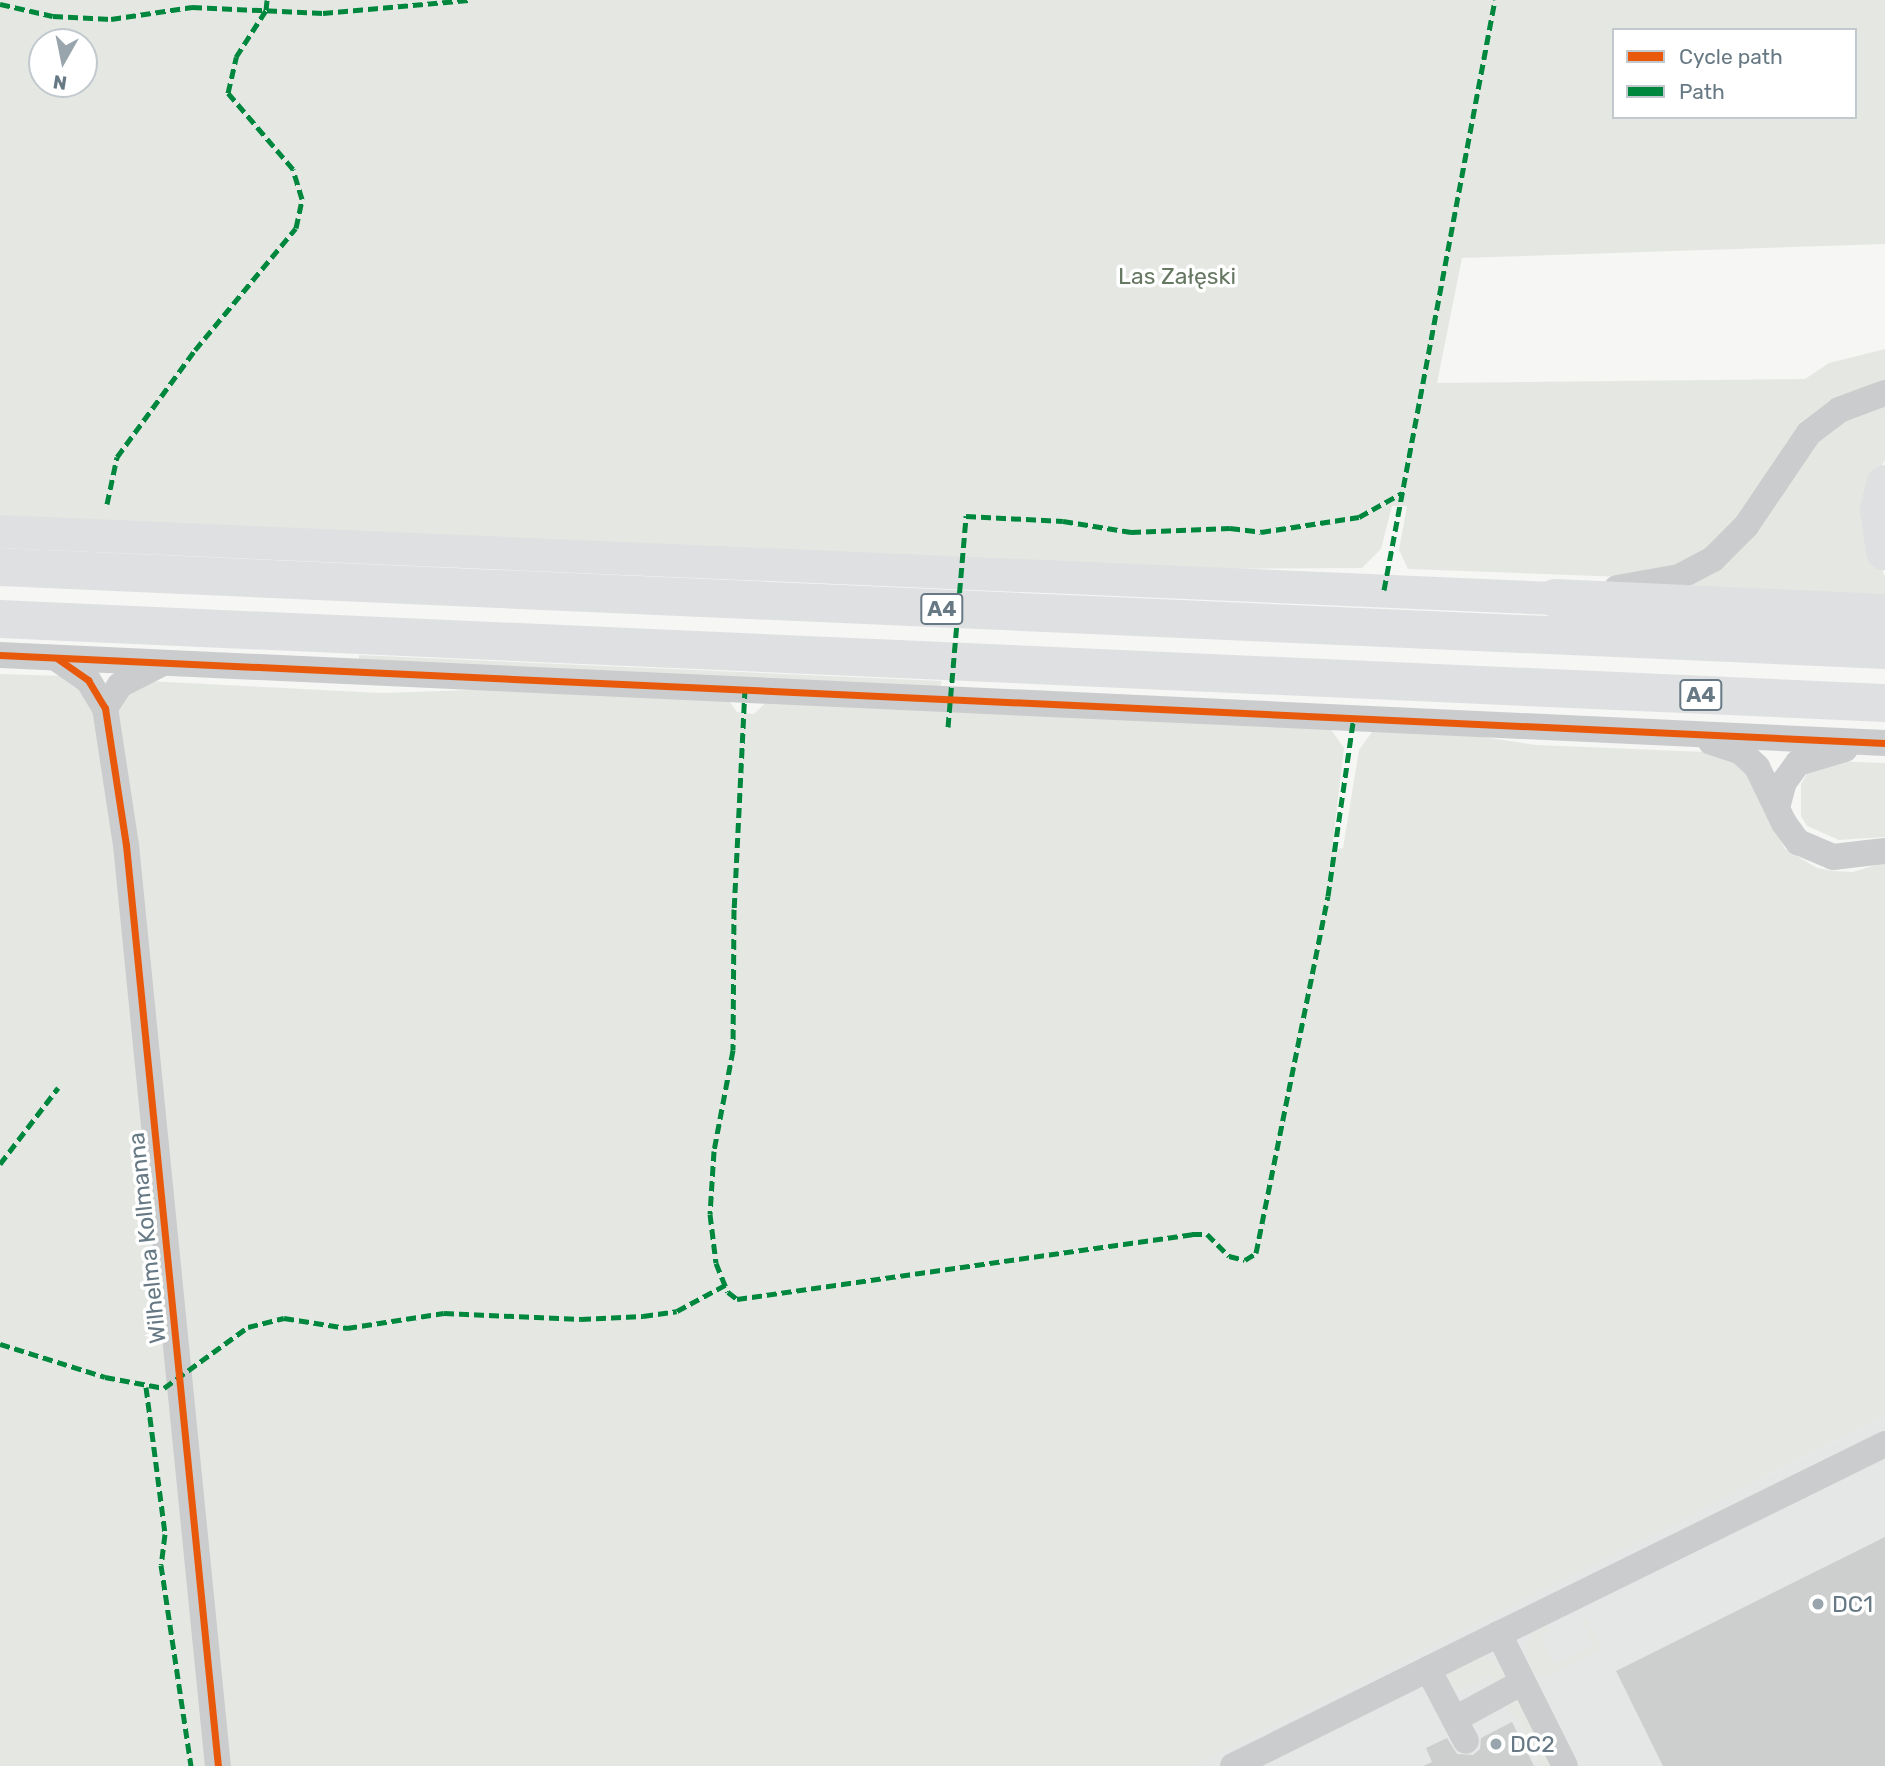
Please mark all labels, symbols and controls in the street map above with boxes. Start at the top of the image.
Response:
north arrow [28,28,98,98]
legend [1612,28,1857,119]
text: Cycle path [1679,44,1783,69]
text: N [51,70,69,95]
text: Path [1679,79,1725,104]
park label: Las Załęski [1118,262,1236,290]
road number: A4 [919,592,965,626]
road number: A4 [1678,678,1724,712]
street label: Wilhelma Kollmanna [122,1131,172,1345]
place label: DC1 [1832,1590,1873,1618]
marker: DC1 [1810,1596,1826,1612]
place label: DC2 [1510,1730,1555,1758]
marker: DC2 [1488,1736,1504,1752]

